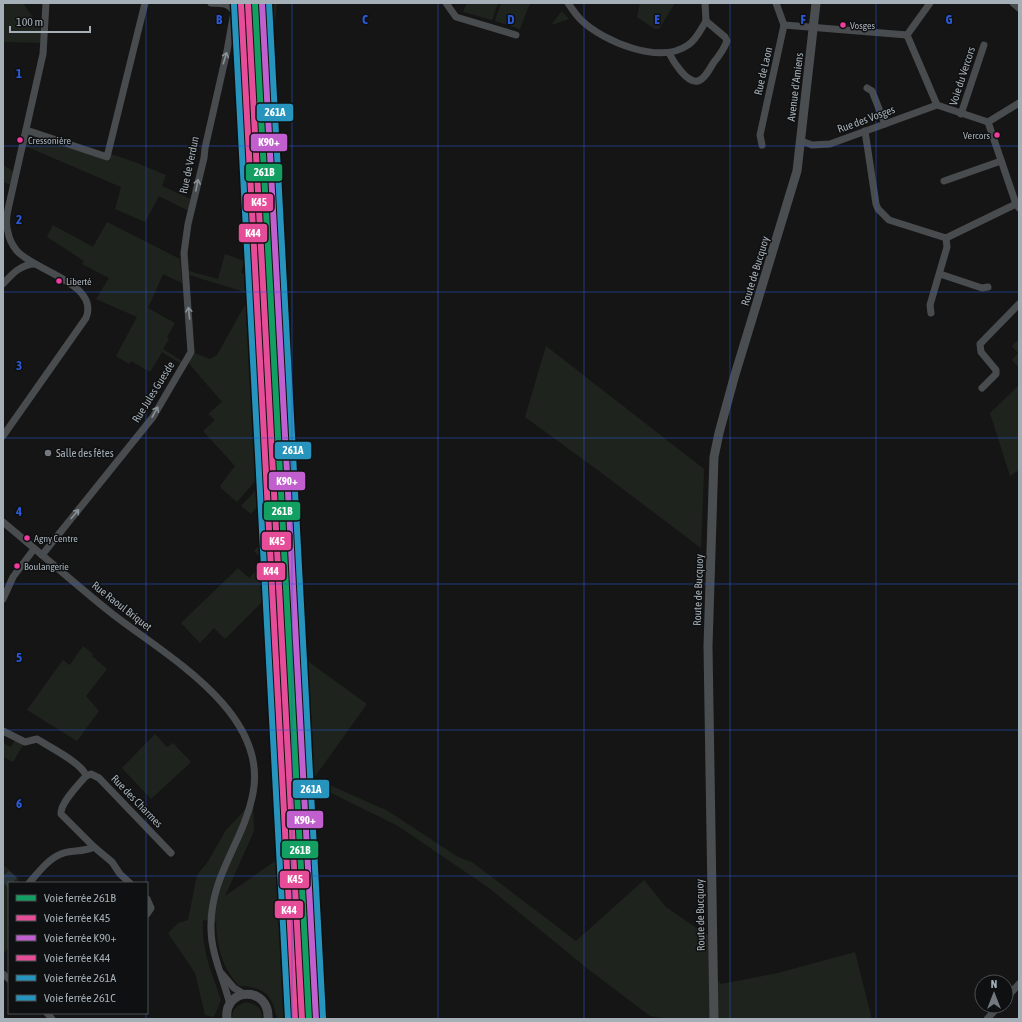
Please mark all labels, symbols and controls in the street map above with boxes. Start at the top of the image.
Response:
scale bar [10,8,90,34]
text: B [216,12,223,27]
text: C [362,12,368,27]
text: D [507,12,515,27]
text: E [654,12,660,27]
text: F [800,12,806,27]
text: G [946,12,953,27]
text: 100 m [16,15,43,29]
marker: Vosges [838,20,848,30]
place label: Vosges [850,20,875,31]
street label: Voie du Vercors [947,45,977,107]
street label: Rue de Laon [752,46,774,96]
one-way arrow [222,52,229,65]
street label: Avenue d'Amiens [785,52,805,122]
text: 1 [16,66,22,81]
line badge: 261A [256,103,294,122]
street label: Rue des Vosges [836,103,897,135]
text: 261A [265,106,286,118]
place label: Vercors [963,130,990,141]
marker: Vercors [992,130,1002,140]
line badge: K90+ [250,133,288,152]
marker: Cressonière [15,135,25,145]
place label: Cressonière [28,135,71,146]
street label: Rue de Verdun [177,135,201,195]
text: K90+ [258,136,280,148]
line badge: 261B [245,163,283,182]
text: 261B [254,166,275,178]
one-way arrow [193,178,201,191]
line badge: K45 [243,193,274,212]
text: K45 [251,196,267,208]
text: 2 [16,212,22,227]
line badge: K44 [238,223,268,243]
text: K44 [245,227,261,239]
street label: Route de Bucquoy [739,234,771,307]
marker: Liberté [54,276,64,286]
place label: Liberté [66,276,92,287]
one-way arrow [185,307,193,320]
text: 3 [16,358,22,373]
street label: Rue Jules Guesde [129,359,177,425]
one-way arrow [152,406,160,418]
line badge: 261A [274,441,312,460]
text: 261A [283,444,304,456]
place label: Salle des fêtes [56,447,114,459]
marker: Salle des fêtes [43,448,53,458]
line badge: K90+ [268,471,306,491]
text: K90+ [276,475,298,487]
line badge: 261B [263,501,301,521]
text: 4 [15,504,22,519]
text: 261B [272,505,293,517]
one-way arrow [71,509,80,520]
line badge: K45 [261,531,292,551]
marker: Agny Centre [22,533,32,543]
place label: Agny Centre [34,533,78,544]
text: K45 [269,535,285,547]
street label: Route de Bucquoy [691,553,705,626]
marker: Boulangerie [12,561,22,571]
place label: Boulangerie [24,561,69,572]
line badge: K44 [256,562,286,581]
text: K44 [263,565,279,577]
street label: Rue Raoul Briquet [90,579,154,633]
text: 5 [16,650,22,665]
street label: Rue des Charmes [109,772,165,830]
line badge: 261A [292,779,330,799]
text: 261A [301,783,322,795]
text: 6 [16,796,22,811]
line badge: K90+ [286,810,324,829]
text: K90+ [294,814,316,826]
line badge: 261B [281,840,319,859]
text: 261B [290,844,311,856]
line badge: K45 [279,870,310,889]
text: K45 [287,873,303,885]
street label: Route de Bucquoy [693,878,707,951]
legend [8,882,148,1014]
text: Voie ferrée 261B [44,891,116,905]
line badge: K44 [274,900,304,919]
text: K44 [281,904,297,916]
text: Voie ferrée K45 [44,911,111,925]
text: Voie ferrée K90+ [44,931,117,945]
text: Voie ferrée K44 [44,951,111,965]
text: Voie ferrée 261A [44,971,116,985]
north arrow [974,974,1014,1014]
text: N [991,978,997,990]
text: Voie ferrée 261C [44,991,116,1005]

